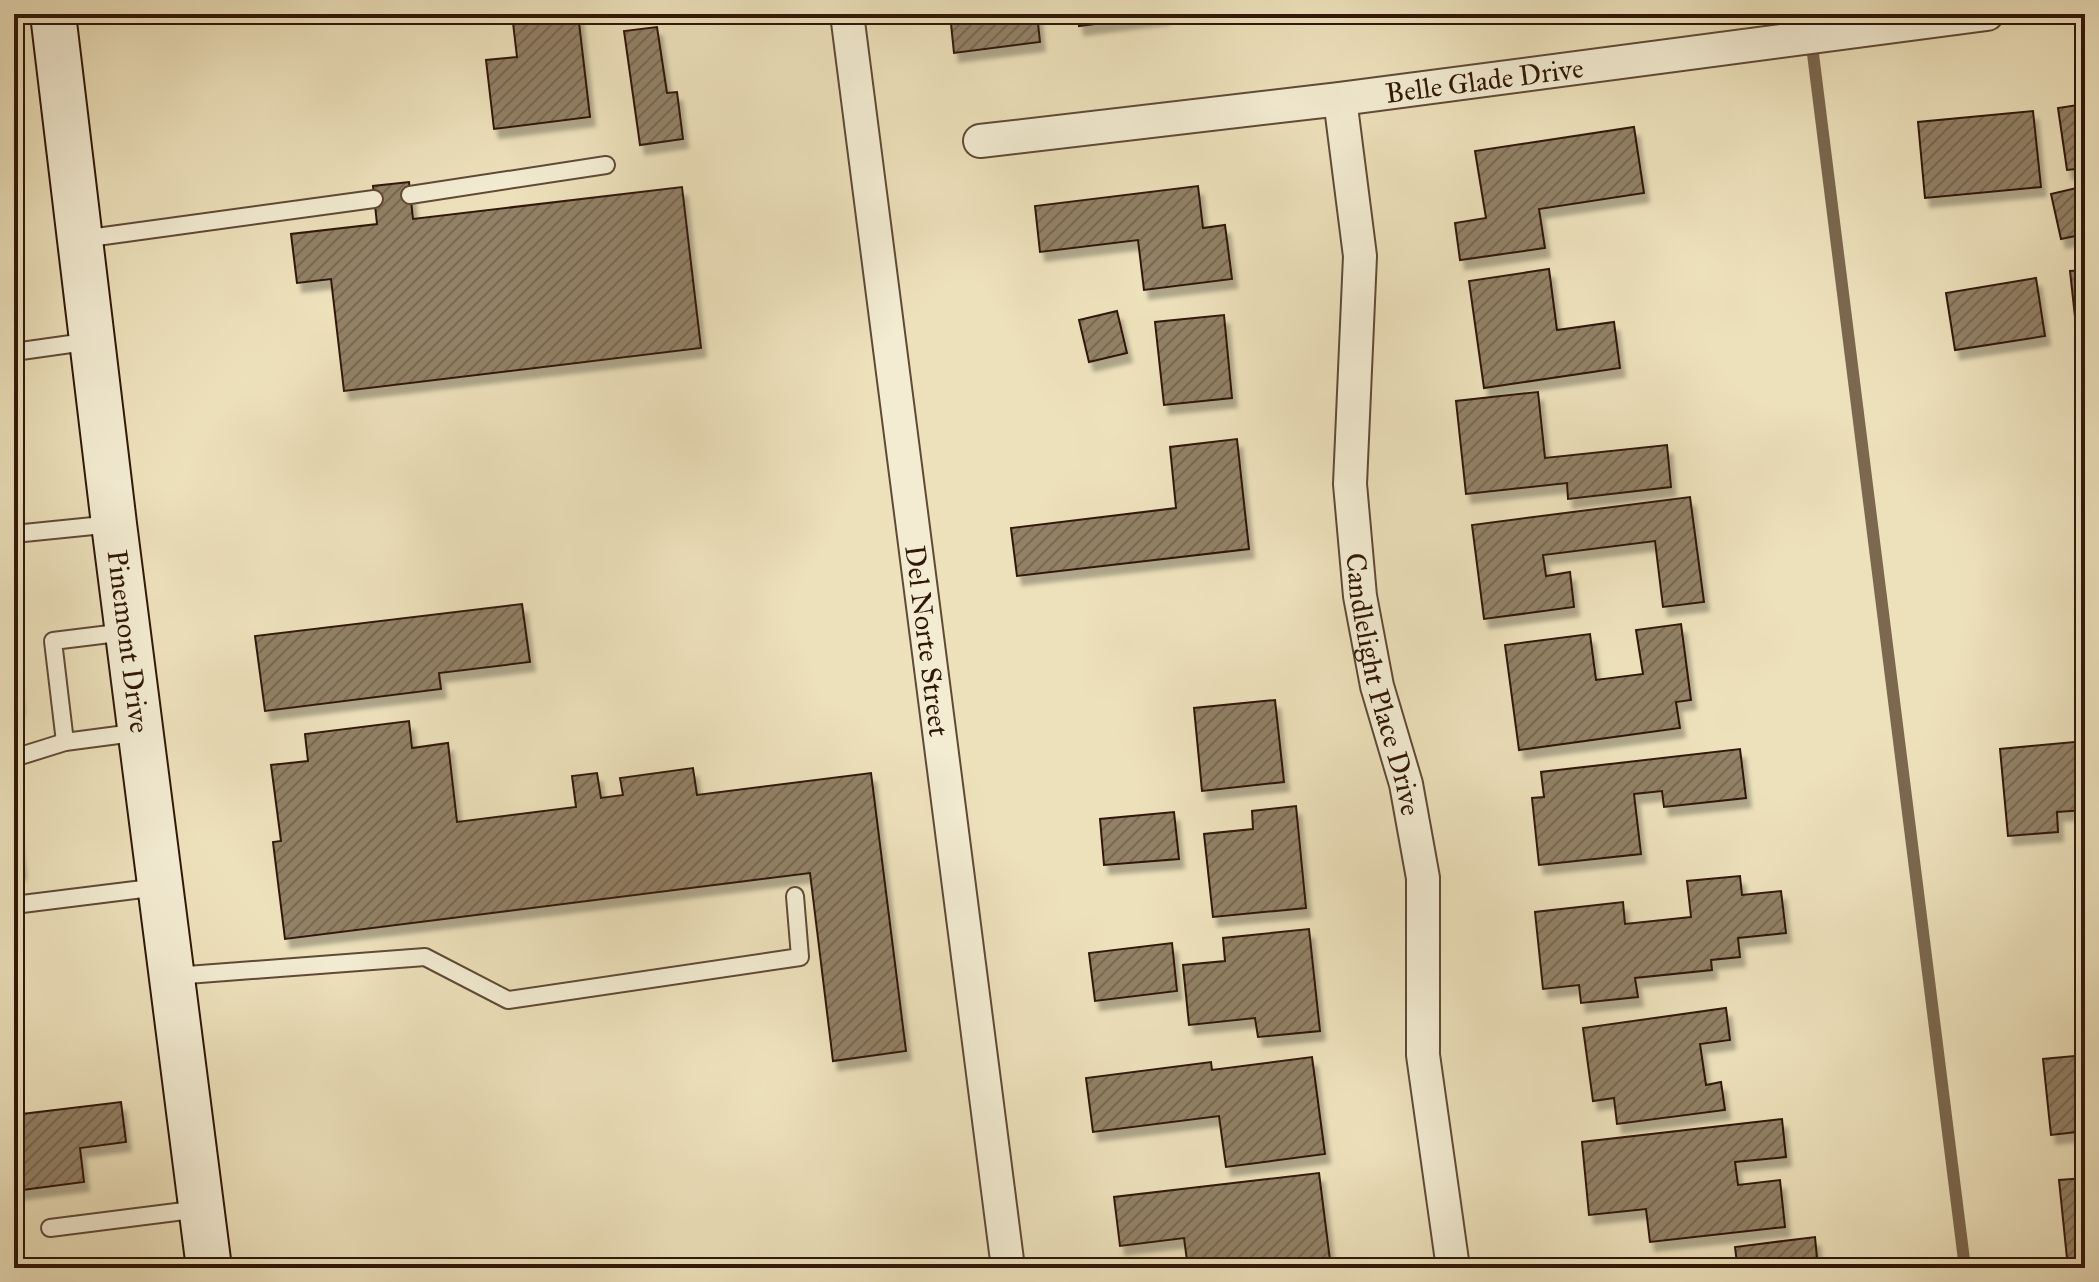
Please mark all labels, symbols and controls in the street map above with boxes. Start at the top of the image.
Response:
street label: Belle Glade Drive [1383,50,1585,111]
street label: Del Norte Street [897,543,957,739]
street label: Pinemont Drive [99,548,158,735]
street label: Candlelight Place Drive [1338,551,1428,818]

